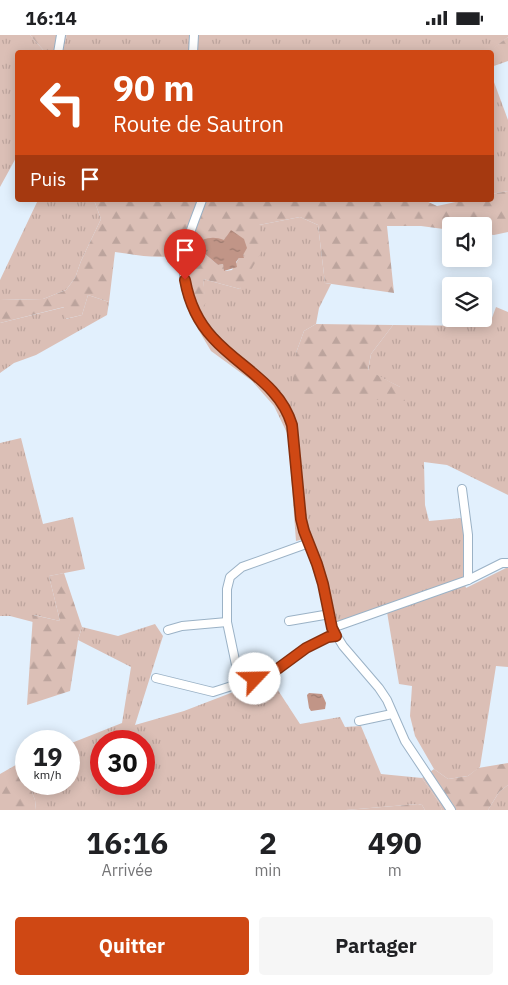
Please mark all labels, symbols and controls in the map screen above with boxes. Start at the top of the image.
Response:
text: 16:14 [25,6,77,30]
text: 90 m [113,65,195,111]
icon: left [30,70,95,135]
text: Route de Sautron [113,109,284,138]
icon: arrive [76,165,104,193]
text: Puis [30,167,66,191]
map controls [442,217,492,327]
button: sound [442,217,492,267]
pin [164,229,206,280]
icon: arrive [171,236,199,264]
button: layers [442,277,492,327]
position arrow [228,652,280,704]
speed limit sign: 30 [90,730,155,795]
text: 19 [32,740,63,773]
text: km/h [33,767,62,782]
text: 16:16 [86,823,168,862]
text: 2 [259,823,277,862]
text: 490 [368,823,422,862]
text: Arrivée [102,860,153,880]
text: min [254,860,281,880]
text: m [388,860,402,880]
button: Quitter [15,917,249,975]
button: Partager [259,917,493,975]

